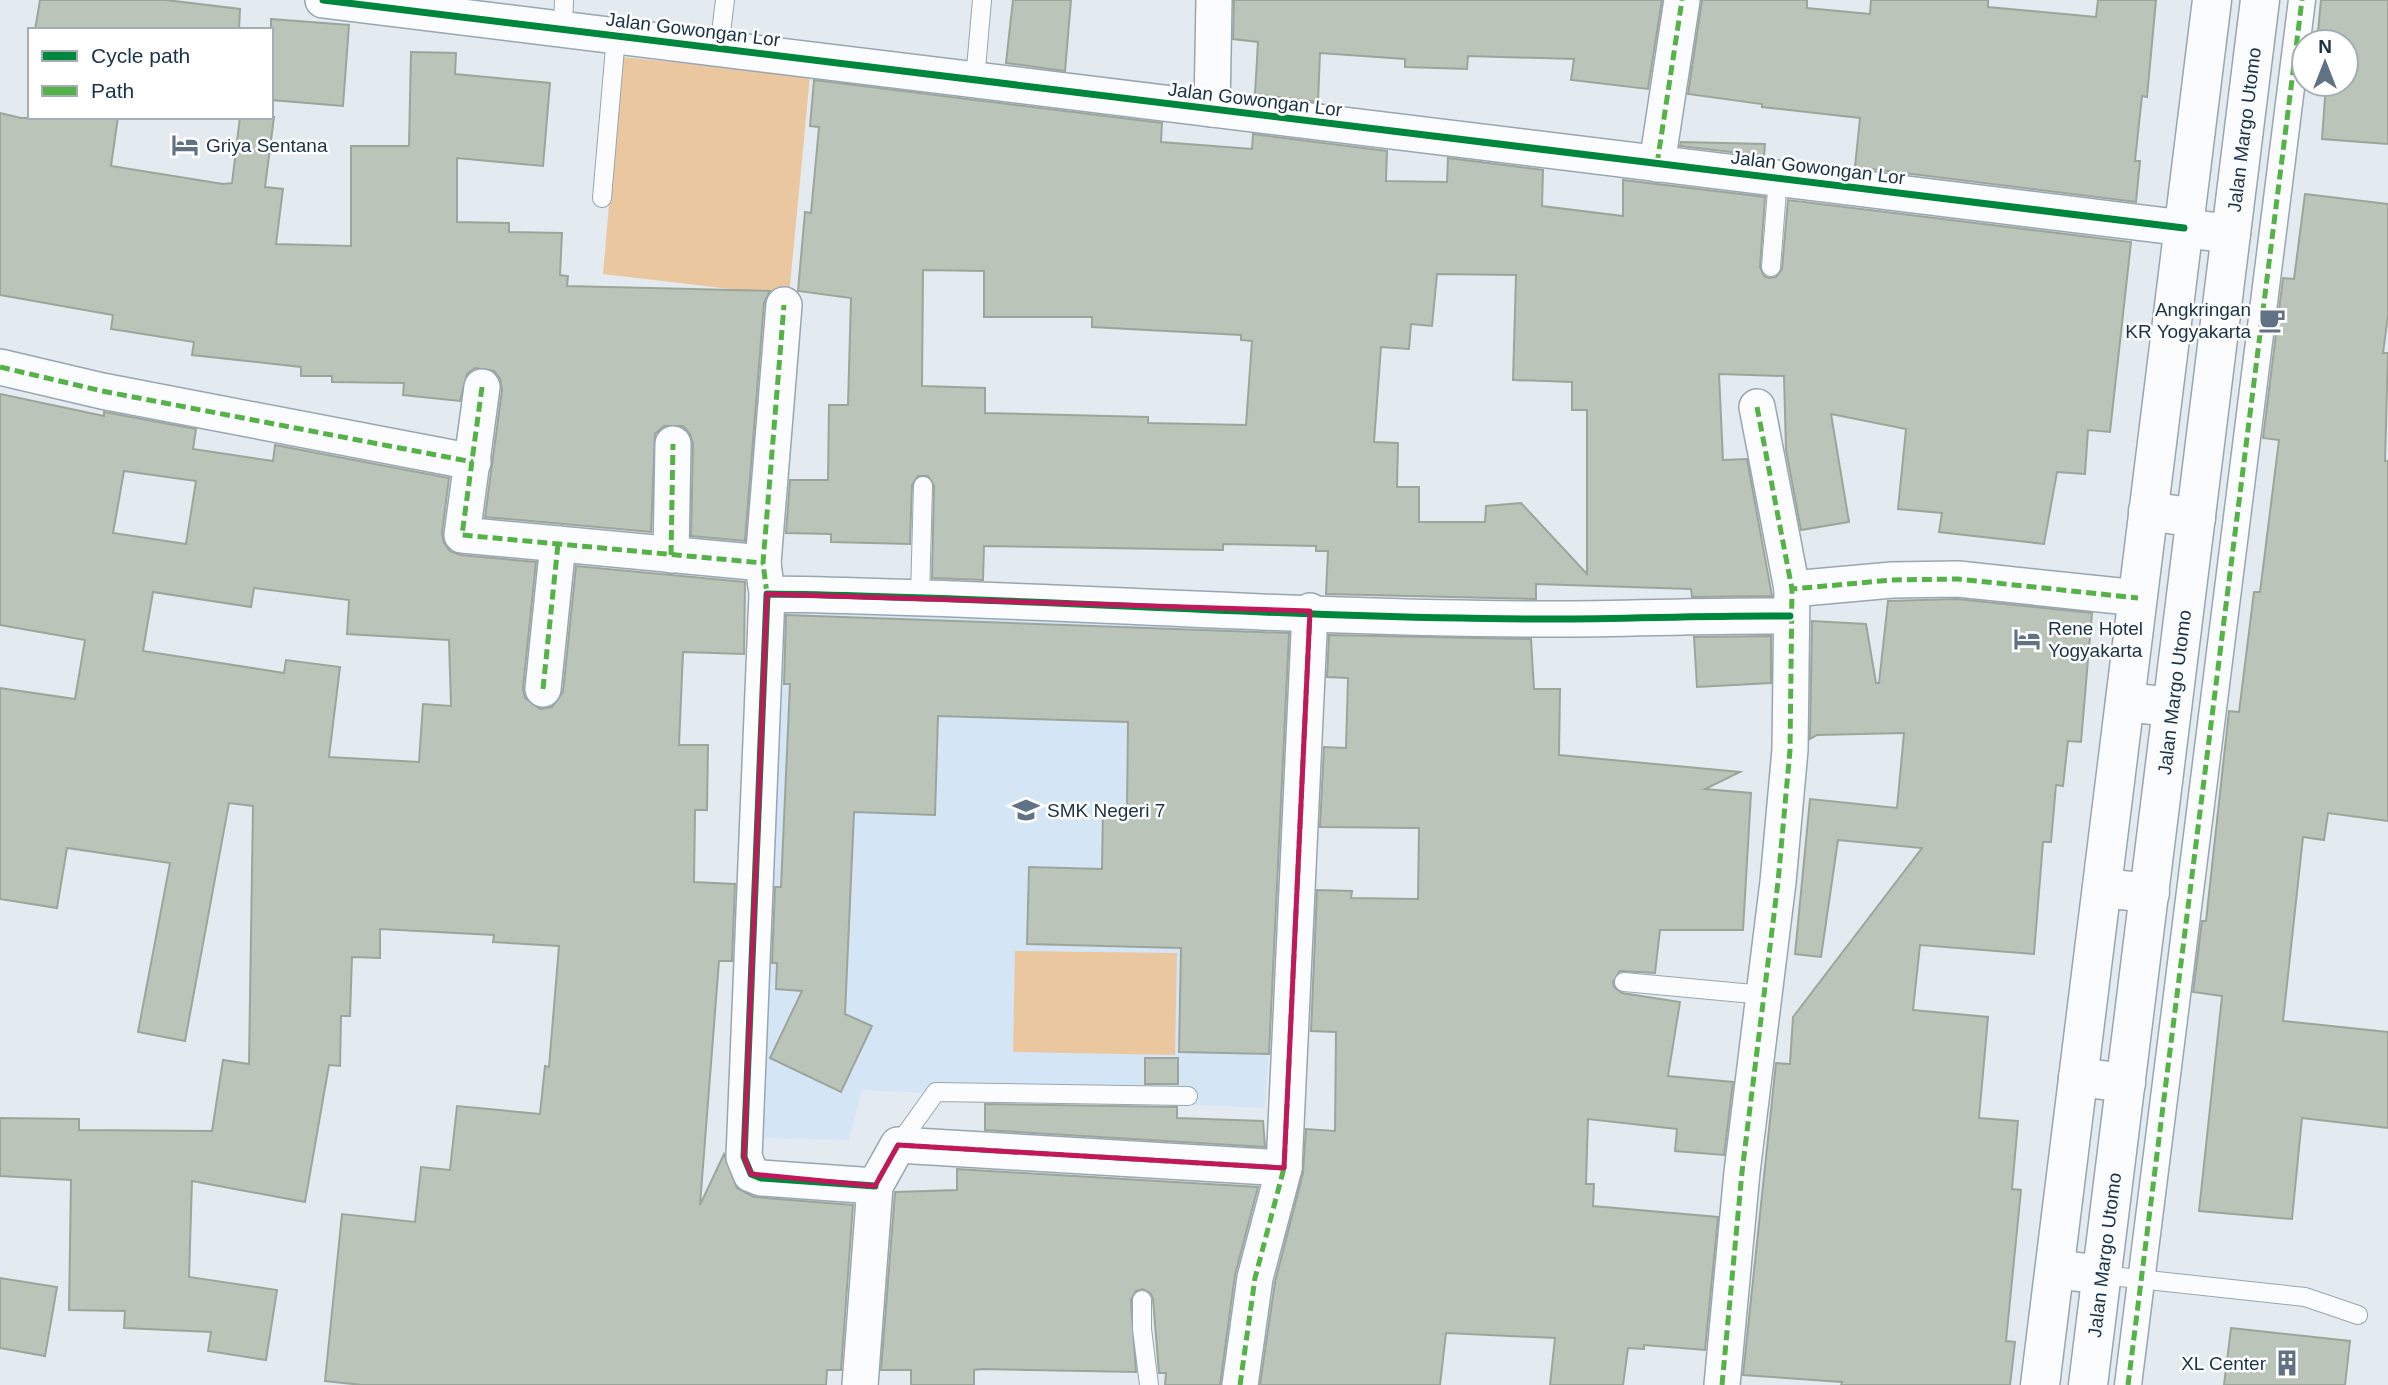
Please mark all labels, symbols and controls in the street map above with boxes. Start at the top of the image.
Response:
street label: Jalan Gowongan Lor [605,8,782,51]
legend [28,28,273,119]
north arrow [2290,28,2360,98]
text: N [2318,36,2332,57]
text: Cycle path [91,44,190,67]
street label: Jalan Margo Utomo [2224,46,2265,213]
street label: Jalan Gowongan Lor [1167,78,1344,121]
text: Path [91,79,134,102]
hotel icon: Griya Sentana [170,130,200,160]
place label: Griya Sentana [206,135,328,156]
street label: Jalan Gowongan Lor [1730,146,1907,189]
place label: Angkringan KR Yogyakarta [2125,299,2251,342]
cafe icon: Angkringan KR Yogyakarta [2257,305,2287,335]
street label: Jalan Margo Utomo [2154,609,2195,776]
place label: Rene Hotel Yogyakarta [2048,618,2143,661]
hotel icon: Rene Hotel Yogyakarta [2012,624,2042,654]
school or university icon: SMK Negeri 7 [1011,795,1041,825]
place label: SMK Negeri 7 [1047,800,1165,821]
street label: Jalan Margo Utomo [2084,1171,2125,1339]
building icon: XL Center [2272,1348,2302,1378]
place label: XL Center [2181,1353,2267,1374]

